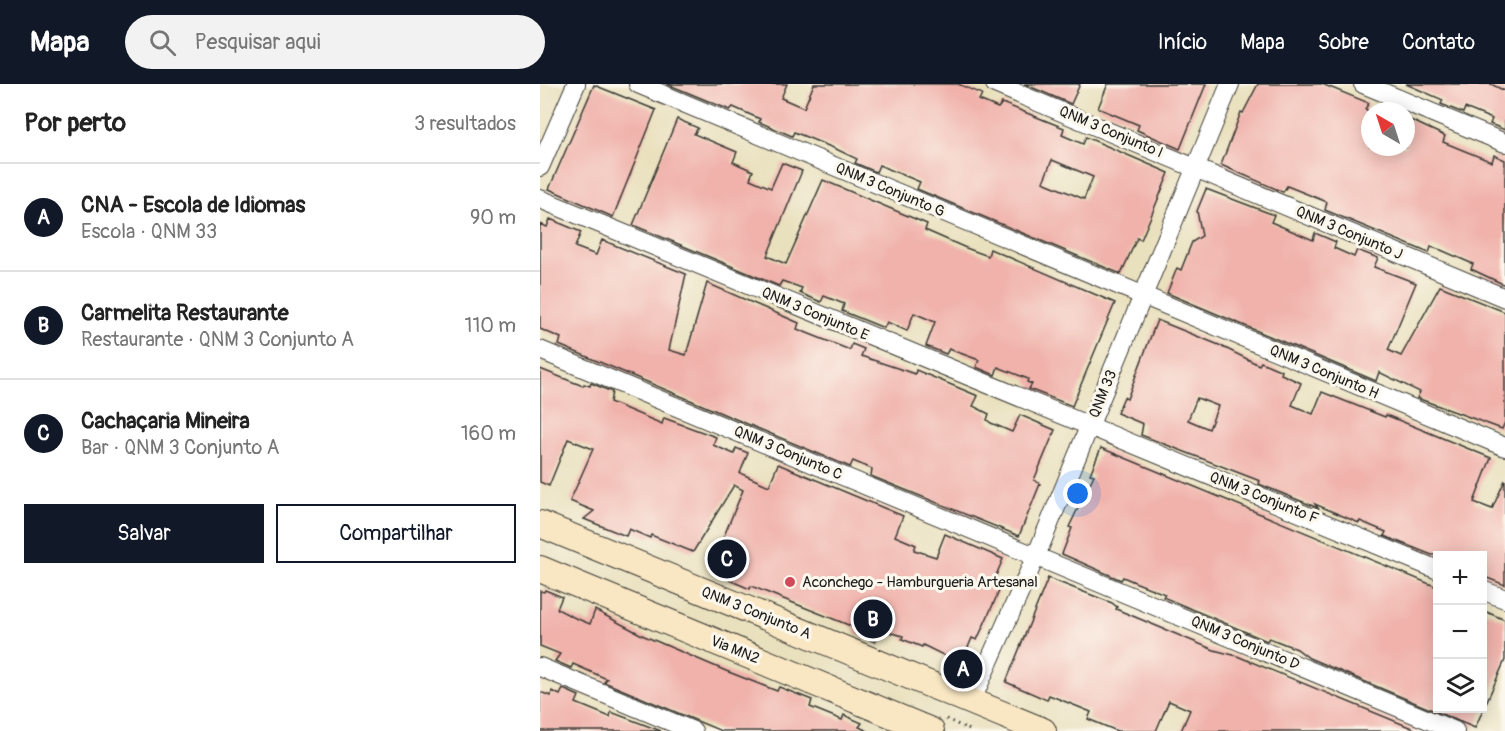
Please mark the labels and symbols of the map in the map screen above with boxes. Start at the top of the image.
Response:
street label: QNM 3 Conjunto I [1056,102,1166,162]
north arrow [1361,102,1415,156]
street label: QNM 3 Conjunto G [832,158,948,222]
street label: QNM 3 Conjunto J [1293,202,1405,264]
street label: QNM 3 Conjunto E [758,283,872,345]
street label: QNM 3 Conjunto H [1267,340,1381,404]
street label: QNM 33 [1085,367,1121,421]
street label: QNM 3 Conjunto C [731,422,845,484]
street label: QNM 3 Conjunto F [1207,467,1321,529]
your location [1063,479,1092,508]
pin: C [708,536,747,582]
place label: Aconchego - Hamburgueria Artesanal [802,573,1038,592]
marker: Aconchego - Hamburgueria Artesanal [783,575,797,589]
street label: QNM 3 Conjunto A [698,582,814,644]
pin: B [854,596,892,642]
street label: QNM 3 Conjunto D [1188,612,1302,674]
street label: Via MN2 [708,632,762,668]
pin: A [944,646,982,692]

